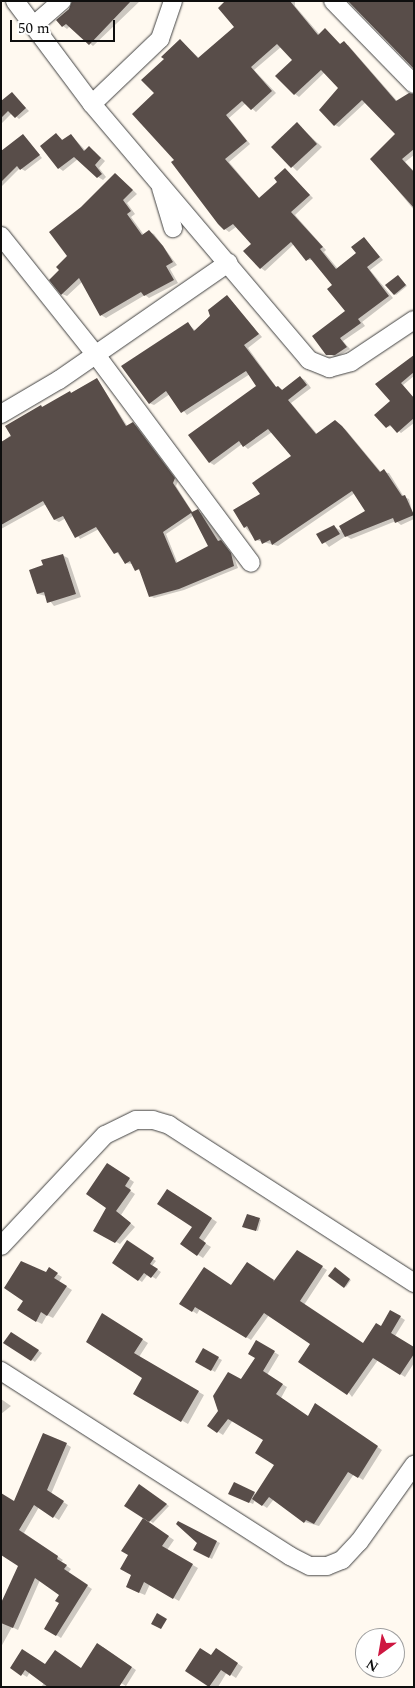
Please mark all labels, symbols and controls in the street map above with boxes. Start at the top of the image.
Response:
scale bar [12,10,118,42]
text: 50 m [18,17,50,40]
north arrow [355,1628,405,1678]
text: N [362,1653,383,1677]

